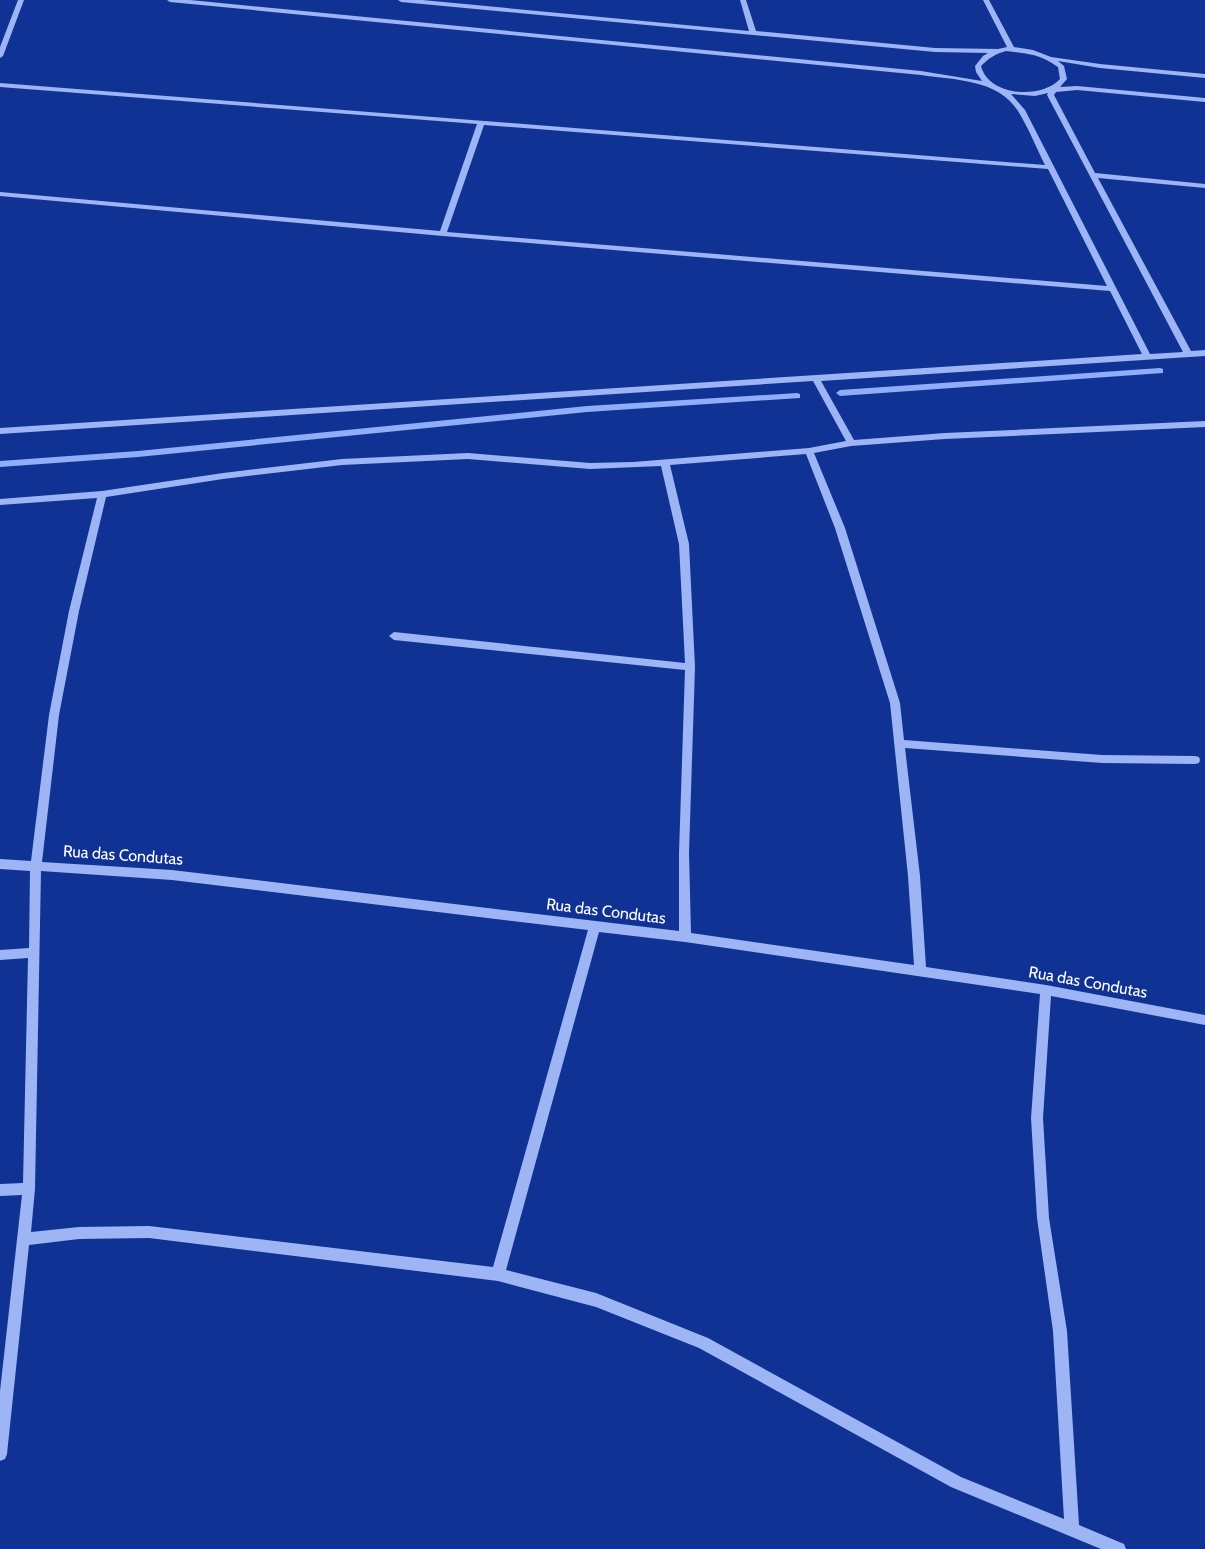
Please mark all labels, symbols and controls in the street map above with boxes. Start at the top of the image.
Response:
street label: Rua das Condutas [62,841,184,869]
street label: Rua das Condutas [545,894,667,928]
street label: Rua das Condutas [1027,962,1149,1002]

